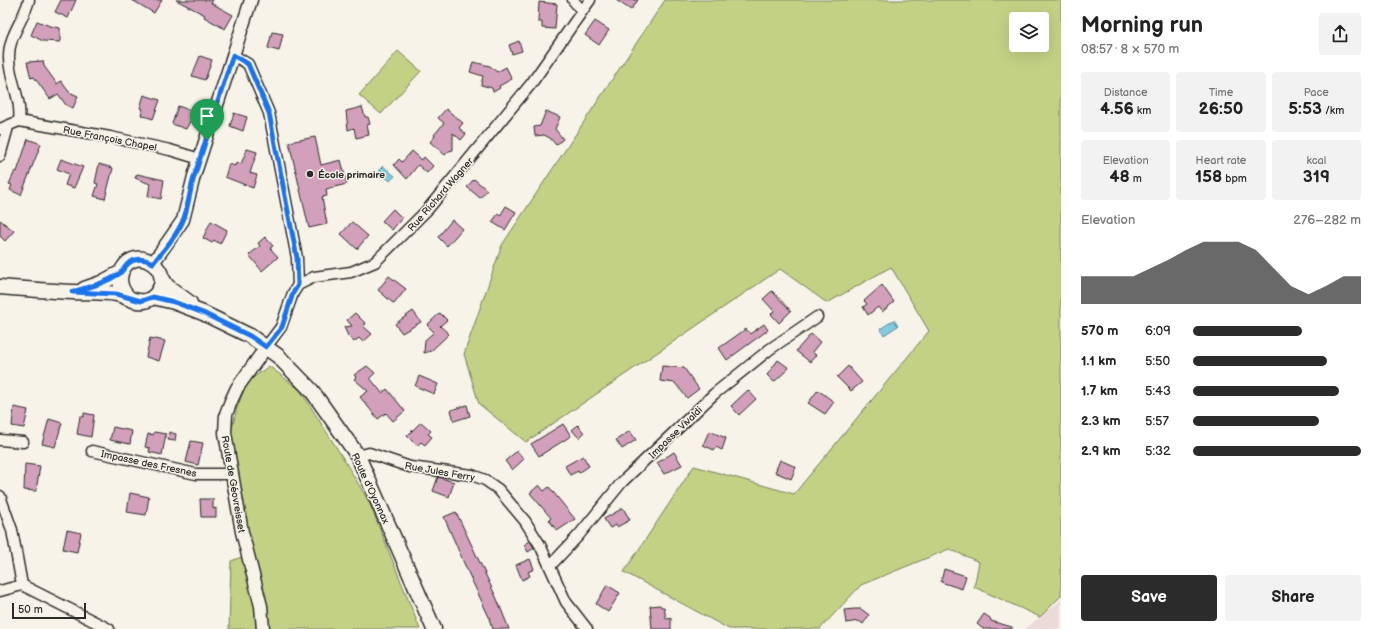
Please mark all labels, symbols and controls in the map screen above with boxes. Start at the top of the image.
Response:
map controls [1009,12,1049,52]
button: layers [1009,12,1049,52]
text: Morning run [1081,12,1203,39]
button: share [1319,13,1361,55]
text: 08:57 · 8 × 570 m [1081,41,1179,57]
text: Distance [1104,86,1148,99]
text: Time [1209,86,1233,99]
text: Pace [1304,86,1329,99]
pin [190,99,224,140]
text: 4.56 [1100,99,1134,119]
text: 26:50 [1199,99,1243,119]
text: 5:53 [1288,99,1322,119]
text: km [1134,104,1151,117]
text: /km [1322,104,1344,117]
icon: arrive [196,105,218,127]
street label: Rue François Chapel [62,124,158,154]
text: Elevation [1103,154,1149,167]
text: Heart rate [1196,154,1246,167]
text: kcal [1306,154,1326,167]
street label: Rue Richard Wagner [405,155,476,234]
text: 48 [1110,167,1130,187]
text: 158 [1195,167,1222,187]
text: 319 [1303,167,1330,187]
marker: École primaire [305,169,315,179]
place label: École primaire [318,169,385,181]
text: m [1130,172,1142,185]
text: bpm [1222,172,1247,185]
text: Elevation [1081,212,1135,228]
text: 276–282 m [1293,212,1361,228]
text: 570 m [1081,323,1118,339]
text: 6:09 [1145,323,1171,339]
text: 1.1 km [1081,353,1116,369]
text: 5:50 [1145,353,1170,369]
text: 1.7 km [1081,383,1118,399]
text: 5:43 [1145,383,1171,399]
street label: Impasse Vivaldi [646,404,705,461]
text: 2.3 km [1081,413,1121,429]
text: 5:57 [1145,413,1169,429]
street label: Route de Géovreisset [219,435,247,534]
text: 2.9 km [1081,443,1121,459]
text: 5:32 [1145,443,1171,459]
street label: Impasse des Fresnes [100,448,198,480]
street label: Route d'Oyonnax [348,451,392,526]
street label: Rue Jules Ferry [404,460,476,484]
button: Save [1081,575,1217,621]
button: Share [1225,575,1361,621]
scale bar [12,601,86,620]
text: 50 m [18,603,43,616]

